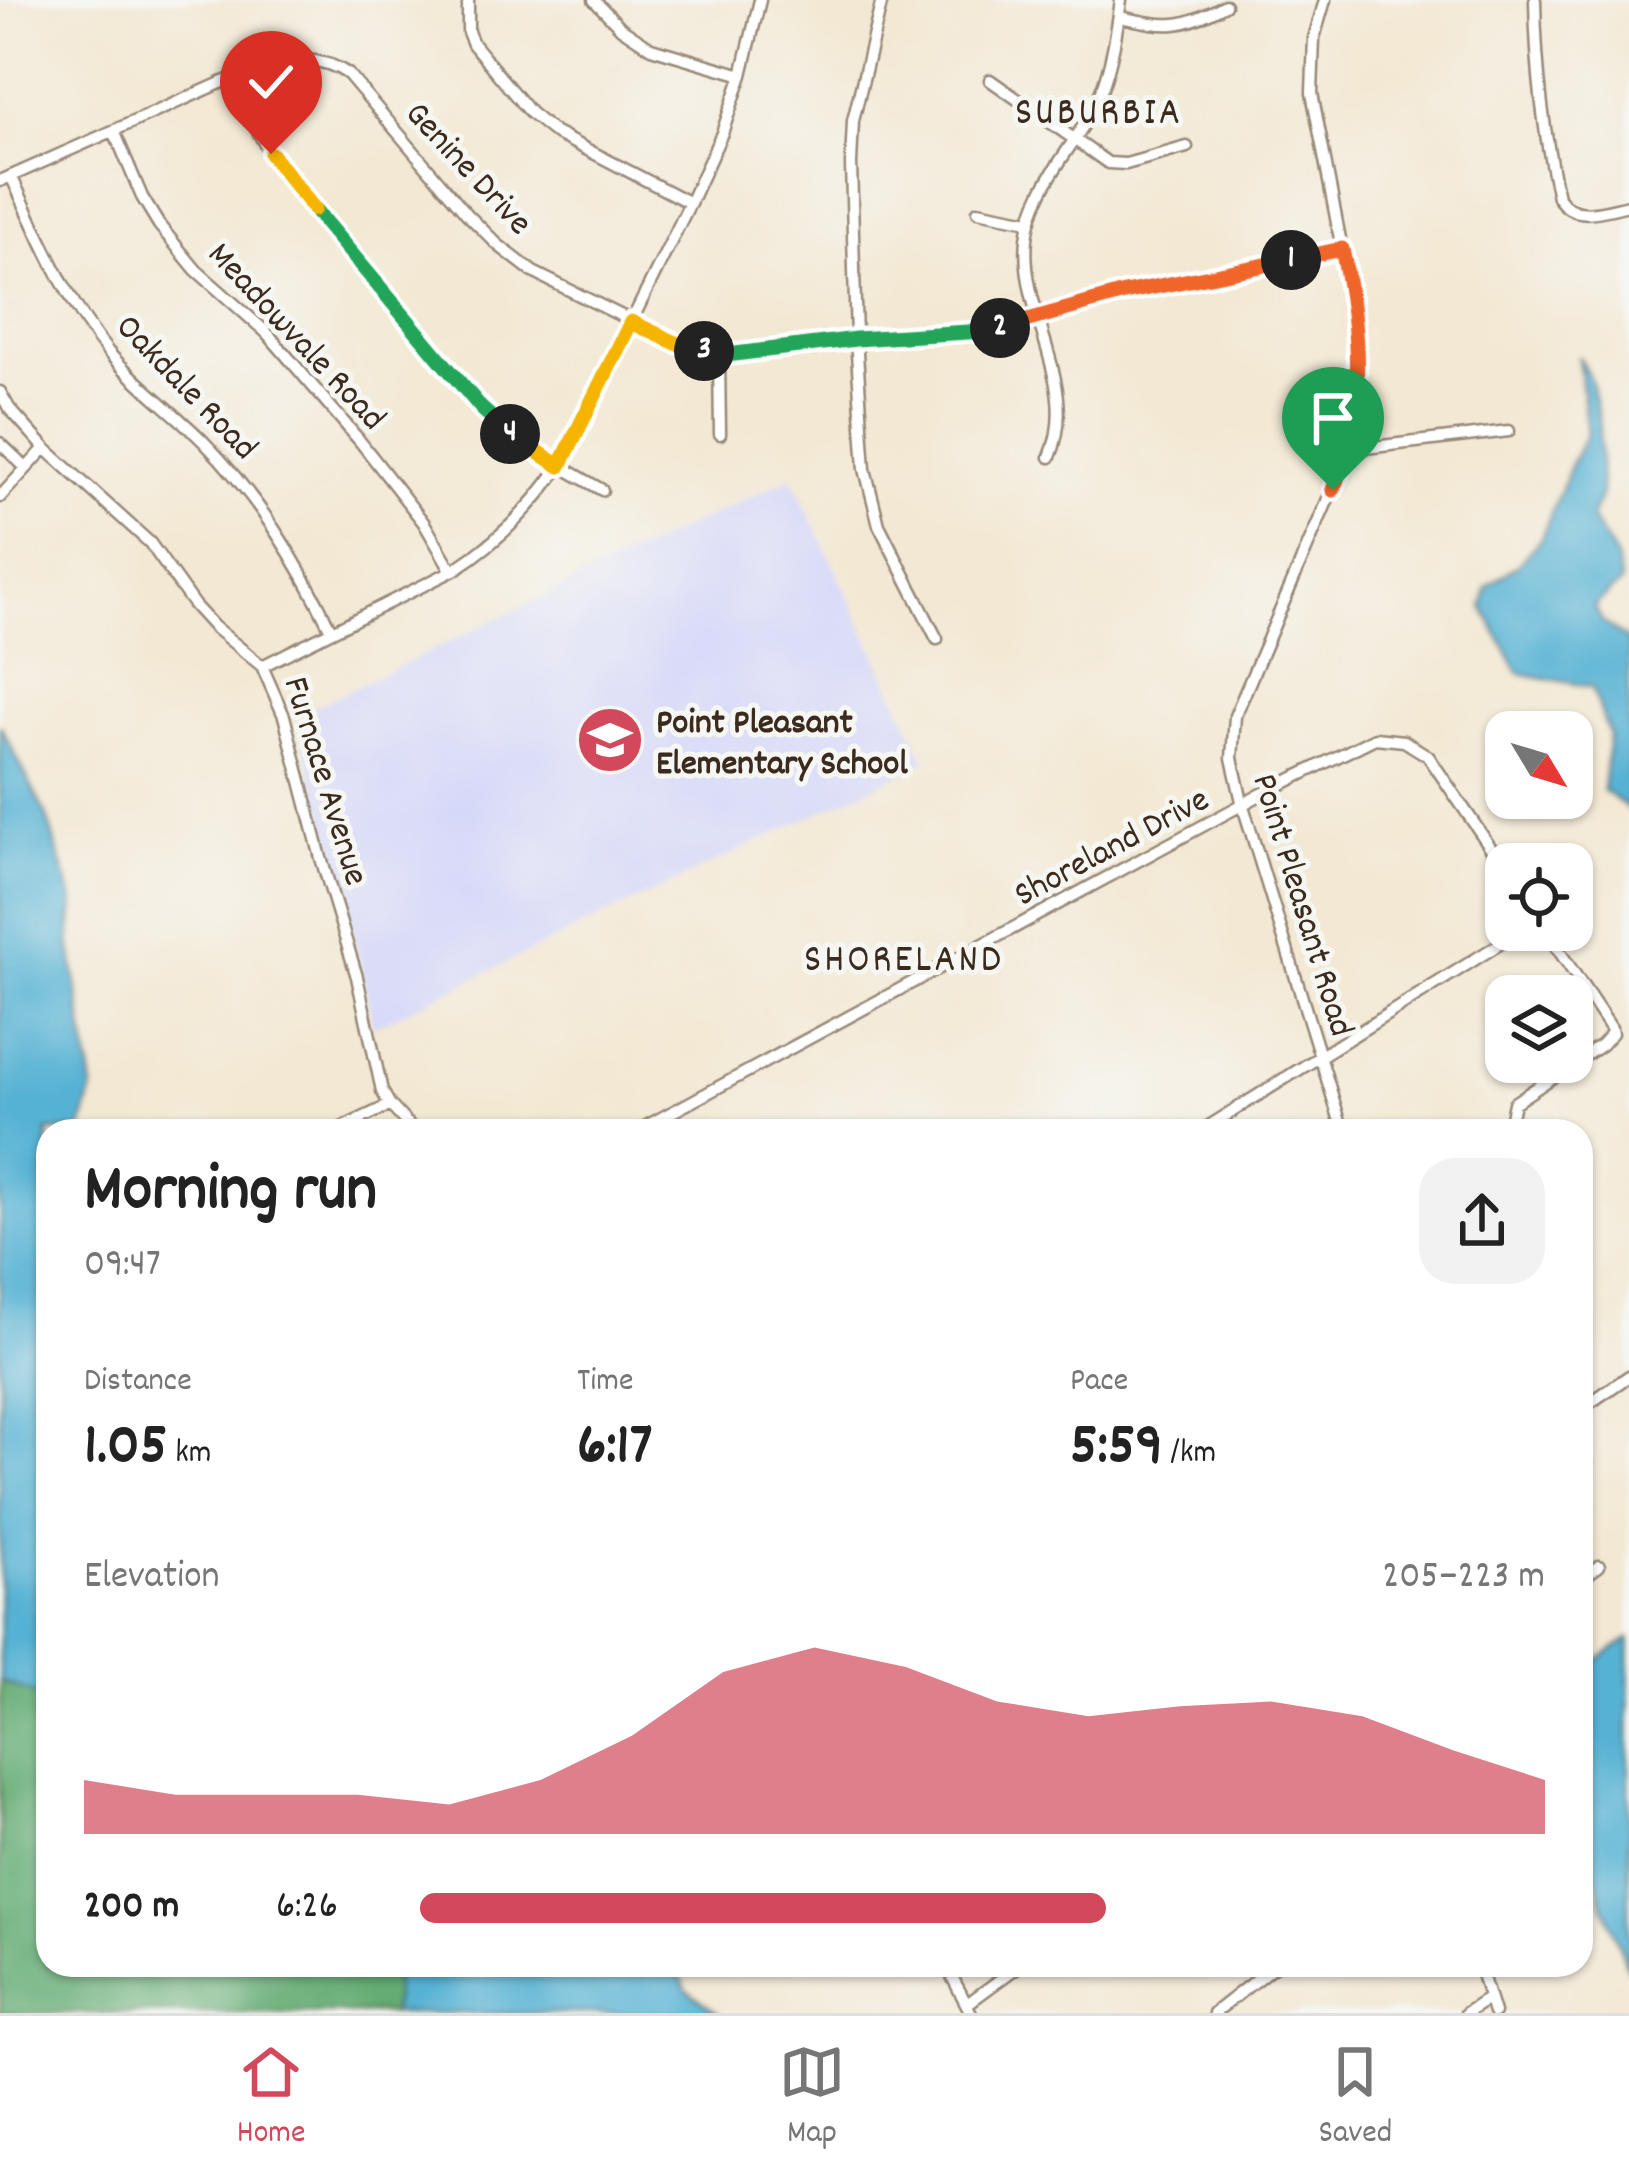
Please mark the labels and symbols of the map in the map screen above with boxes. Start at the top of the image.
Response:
pin [220,31,322,154]
district label: SUBURBIA [1015,88,1183,143]
street label: Genine Drive [391,91,543,249]
pin: 1 [1261,230,1321,290]
street label: Meadowvale Road [193,232,396,444]
pin: 2 [970,298,1030,358]
street label: Oakdale Road [101,304,268,474]
pin: 3 [674,321,734,381]
pin [1282,367,1384,490]
pin: 4 [480,404,540,464]
street label: Furnace Avenue [267,671,380,892]
place label: Point Pleasant Elementary School [656,699,908,792]
school or university icon: Point Pleasant Elementary School [575,705,645,775]
north arrow [1485,711,1593,819]
street label: Point Pleasant Road [1236,768,1365,1044]
street label: Shoreland Drive [1006,776,1220,923]
district label: SHORELAND [804,935,1004,990]

